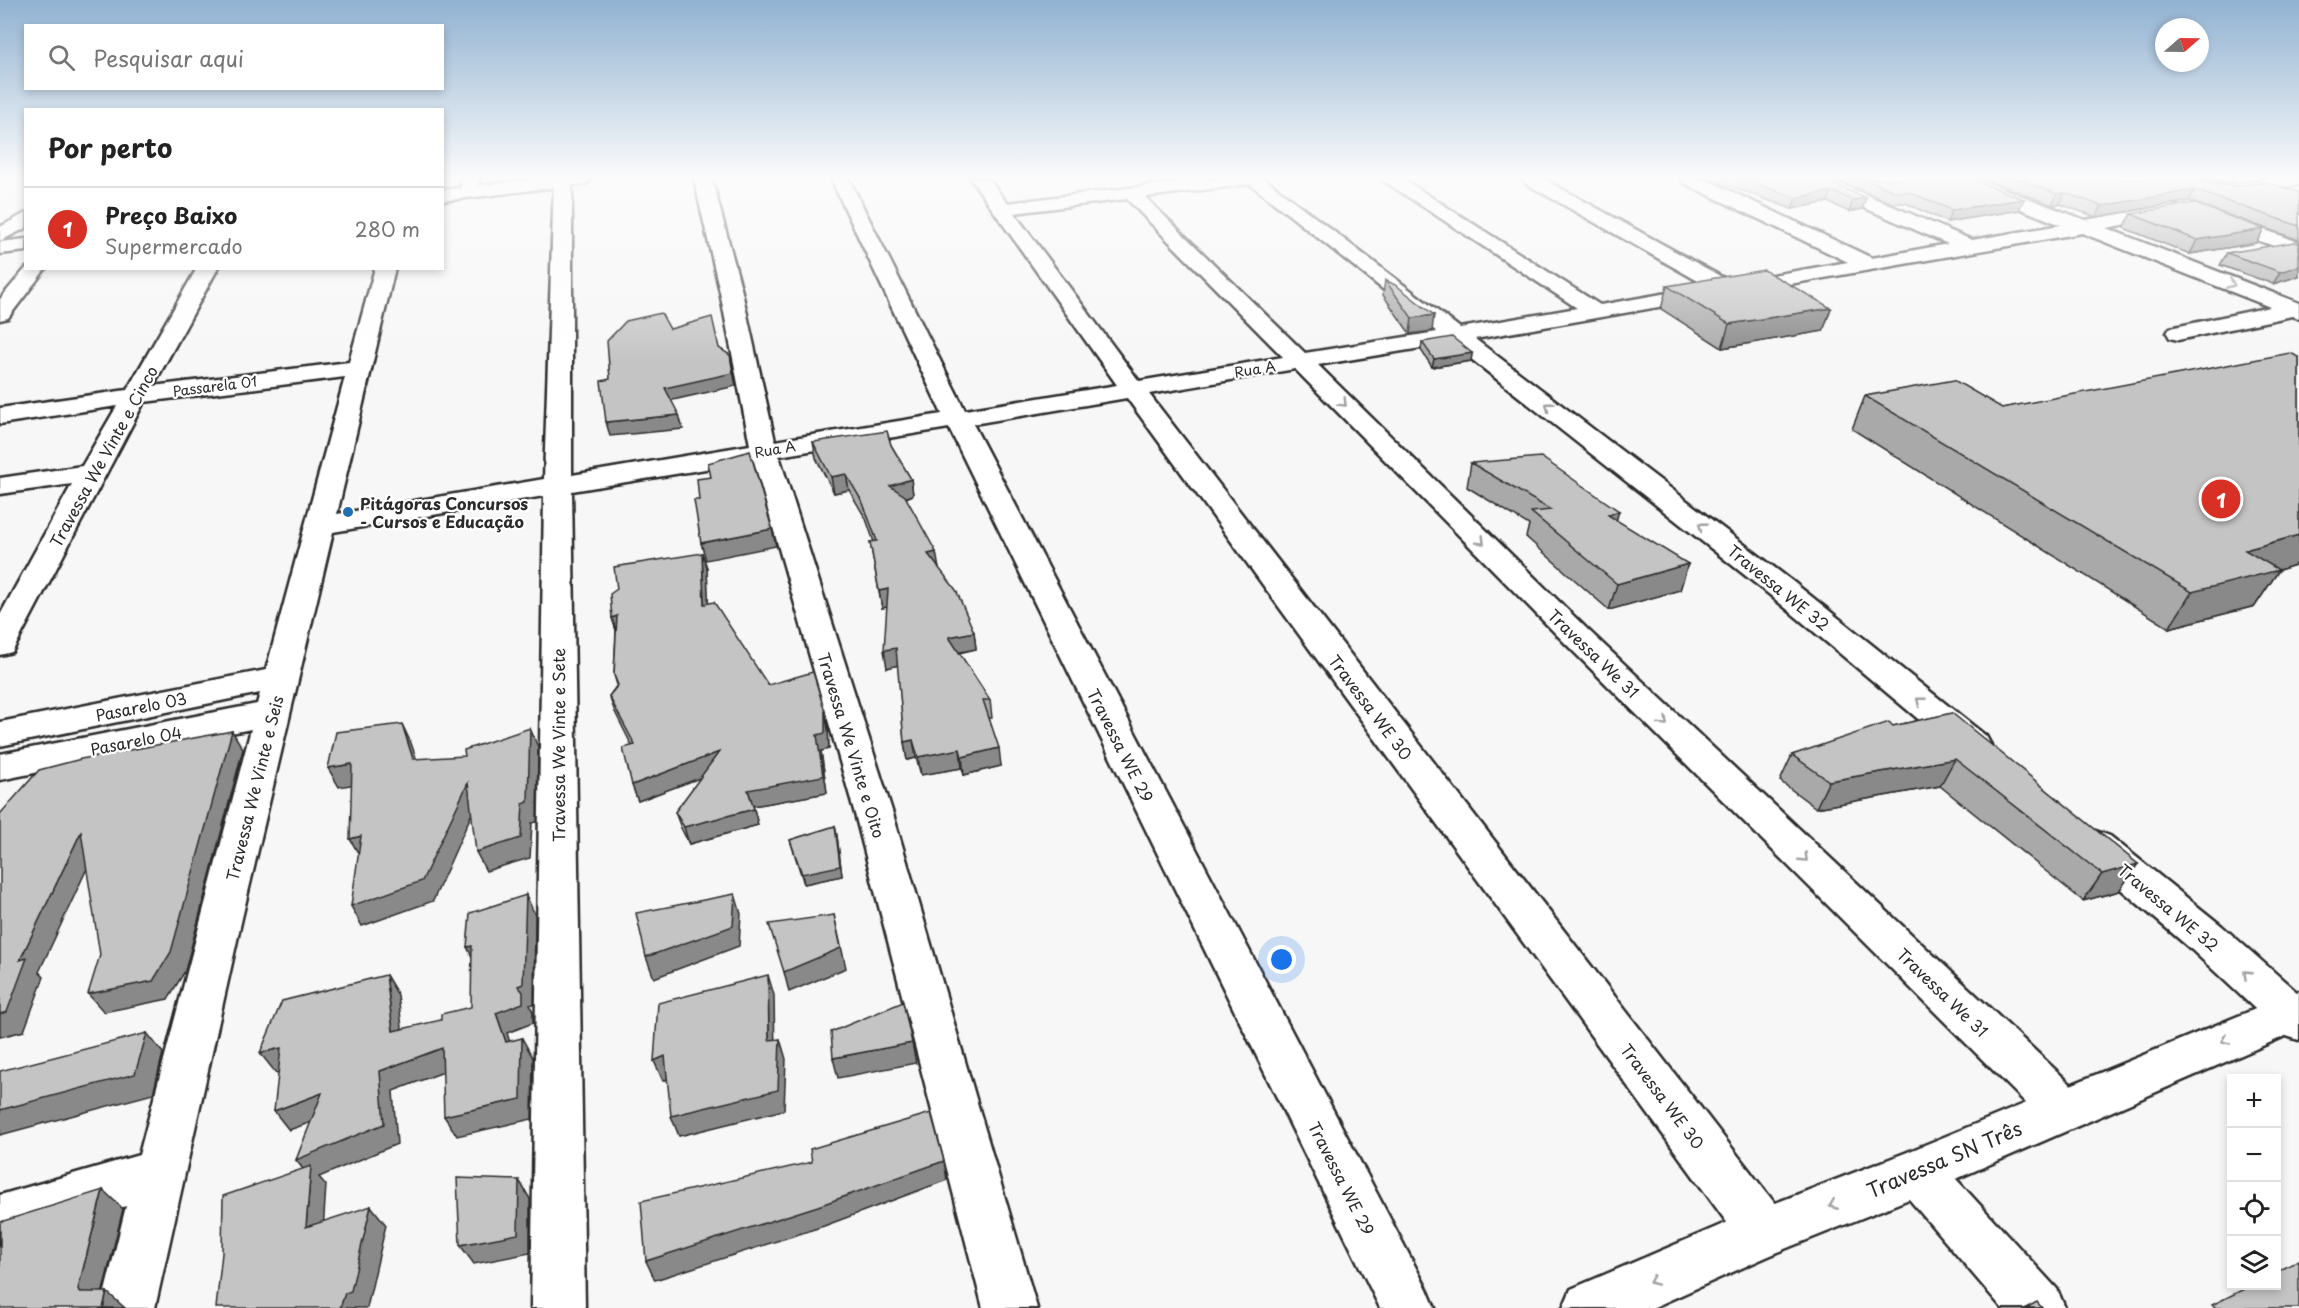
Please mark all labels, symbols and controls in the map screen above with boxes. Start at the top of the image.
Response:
north arrow [2155,18,2209,72]
search box [24,24,444,90]
icon: search [45,41,78,74]
text: Pesquisar aqui [93,41,244,74]
text: Por perto [48,128,172,167]
text: Preço Baixo [105,198,237,231]
text: 1 [63,214,72,244]
text: 280 m [355,214,420,244]
text: Supermercado [105,231,243,261]
one-way arrow [2225,277,2236,289]
street label: Rua A [1233,355,1277,383]
street label: Travessa We Vinte e Cinco [43,361,163,551]
street label: Passarela 01 [172,370,258,402]
one-way arrow [1335,395,1346,406]
one-way arrow [1544,402,1555,413]
street label: Rua A [753,435,798,463]
pin: 1 [2202,476,2240,522]
place label: Pitágoras Concursos - Cursos e Educação [360,491,528,533]
marker: Pitágoras Concursos - Cursos e Educação [341,505,355,519]
one-way arrow [1698,522,1709,533]
one-way arrow [1473,533,1484,544]
street label: Travessa WE 32 [1723,538,1835,636]
street label: Travessa We 31 [1543,603,1645,703]
street label: Travessa We Vinte e Sete [546,648,570,842]
street label: Travessa We Vinte e Oito [812,649,892,841]
street label: Travessa WE 30 [1323,649,1419,765]
street label: Travessa WE 29 [1082,684,1160,806]
street label: Pasarelo 03 [93,685,189,727]
street label: Travessa We Vinte e Seis [219,693,289,883]
one-way arrow [1915,698,1926,709]
one-way arrow [1658,715,1668,726]
street label: Pasarelo 04 [88,719,184,761]
one-way arrow [1797,850,1808,861]
street label: Travessa WE 32 [2113,858,2225,956]
street label: Travessa We 31 [1892,942,1994,1042]
your location [1267,945,1296,974]
one-way arrow [2243,970,2254,981]
one-way arrow [2221,1033,2232,1045]
street label: Travessa WE 30 [1615,1038,1711,1154]
map controls [2227,1074,2281,1290]
button: + [2227,1074,2281,1128]
street label: Travessa SN Três [1862,1113,2026,1205]
street label: Travessa WE 29 [1303,1117,1381,1239]
button: − [2227,1128,2281,1182]
button: locate [2227,1182,2281,1236]
one-way arrow [1828,1198,1839,1210]
button: layers [2227,1236,2281,1290]
one-way arrow [1648,1273,1659,1285]

